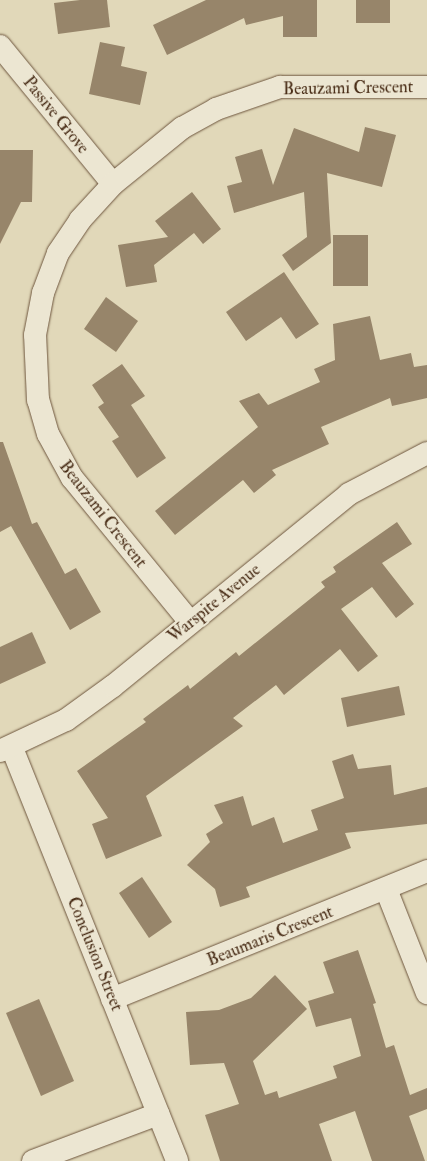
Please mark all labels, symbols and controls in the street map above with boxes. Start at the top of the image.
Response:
street label: Passive Grove [19,72,93,158]
street label: Beauzami Crescent [283,77,413,99]
street label: Beauzami Crescent [55,456,151,572]
street label: Warspite Avenue [164,559,264,647]
street label: Conclusion Street [63,894,127,1014]
street label: Beaumaris Crescent [204,901,336,971]

